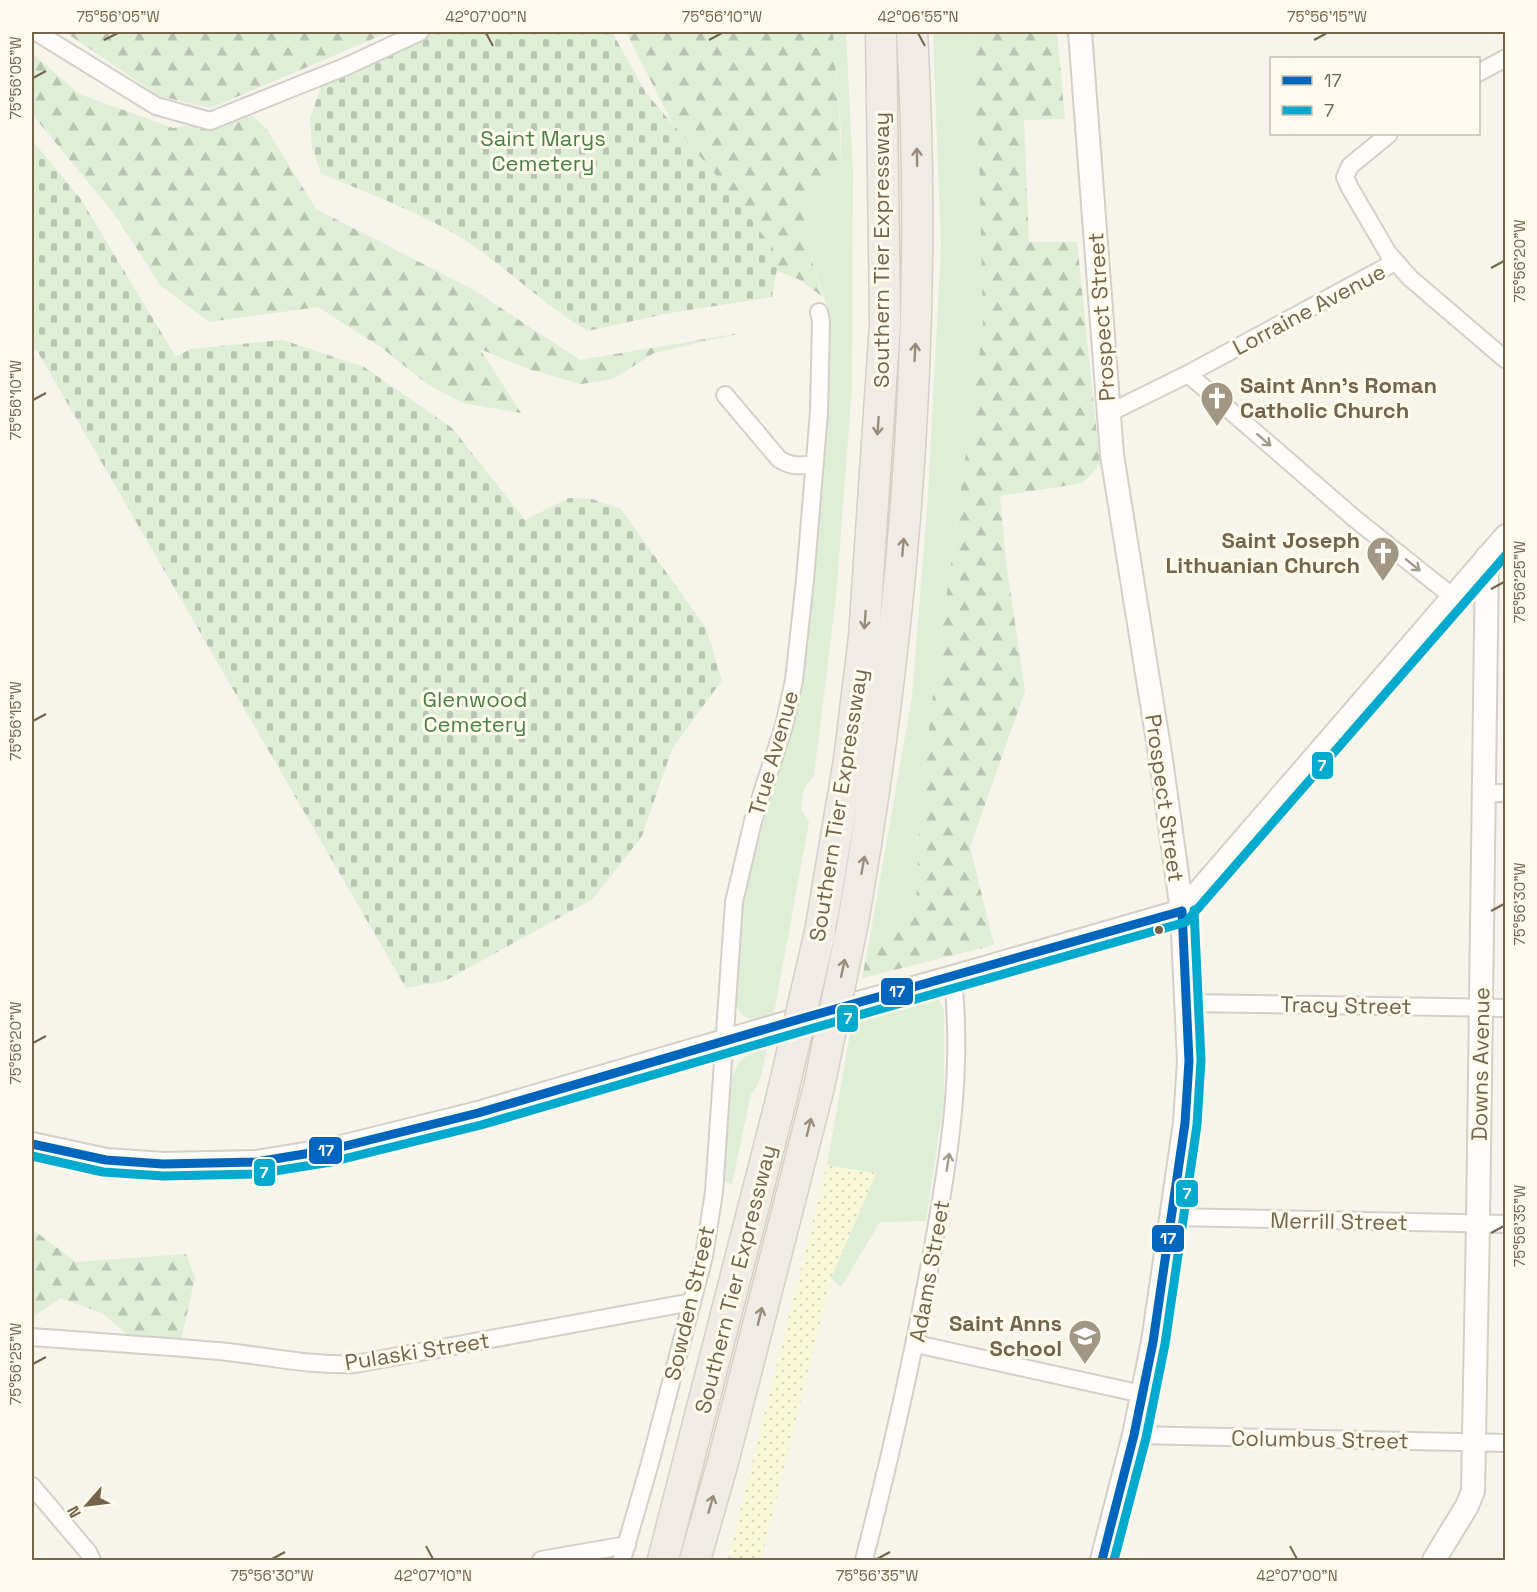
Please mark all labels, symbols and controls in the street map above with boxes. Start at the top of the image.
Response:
text: 75°56'05"W [76,7,160,26]
text: 42°07'00"N [445,7,527,26]
text: 75°56'10"W [682,7,762,26]
text: 42°06'55"N [877,7,959,26]
text: 75°56'15"W [1287,7,1367,26]
text: 75°56'05"W [6,36,25,120]
legend [1270,57,1480,135]
text: 17 [1324,69,1342,92]
text: 7 [1324,99,1334,122]
street label: Southern Tier Expressway [867,112,895,388]
park label: Saint Marys Cemetery [480,124,606,177]
one-way arrow [911,147,922,167]
text: 75°56'20"W [1510,219,1529,303]
street label: Prospect Street [1081,232,1121,402]
street label: Lorraine Avenue [1228,257,1390,361]
one-way arrow [909,342,920,362]
text: 75°56'10"W [6,360,25,440]
place label: Saint Ann's Roman Catholic Church [1240,371,1437,424]
church icon: Saint Ann's Roman Catholic Church [1199,380,1235,427]
one-way arrow [873,415,884,435]
one-way arrow [1256,433,1271,447]
place label: Saint Joseph Lithuanian Church [1165,526,1360,579]
church icon: Saint Joseph Lithuanian Church [1365,535,1401,582]
one-way arrow [898,537,909,557]
text: 75°56'25"W [1510,541,1529,623]
one-way arrow [1405,558,1421,571]
one-way arrow [859,610,870,630]
street label: Southern Tier Expressway [803,667,873,943]
text: 75°56'15"W [6,681,25,761]
park label: Glenwood Cemetery [422,685,528,738]
street label: True Avenue [742,687,804,819]
street label: Prospect Street [1139,712,1191,884]
line badge: 7 [1311,751,1334,780]
text: 7 [1318,755,1327,776]
one-way arrow [857,856,868,875]
text: 75°56'30"W [1510,862,1529,946]
unlabelled marker [1153,924,1165,936]
one-way arrow [838,958,849,978]
line badge: 17 [880,977,914,1006]
text: 17 [889,981,905,1002]
street label: Downs Avenue [1465,987,1495,1141]
street label: Tracy Street [1280,990,1412,1020]
text: 75°56'20"W [6,1001,25,1085]
line badge: 7 [836,1004,859,1033]
text: 7 [844,1008,853,1029]
one-way arrow [803,1117,815,1136]
line badge: 17 [308,1136,343,1165]
text: 17 [318,1140,334,1161]
street label: Southern Tier Expressway [688,1142,782,1416]
one-way arrow [943,1153,954,1173]
line badge: 7 [253,1158,276,1187]
text: 7 [260,1162,269,1183]
line badge: 7 [1175,1179,1199,1208]
text: 7 [1183,1183,1192,1204]
text: 75°56'35"W [1510,1185,1529,1267]
street label: Adams Street [903,1198,955,1344]
street label: Merrill Street [1270,1206,1408,1236]
street label: Sowden Street [658,1223,720,1383]
line badge: 17 [1151,1224,1185,1253]
text: 17 [1160,1228,1176,1249]
one-way arrow [755,1306,767,1325]
place label: Saint Anns School [949,1309,1062,1362]
school or university icon: Saint Anns School [1067,1318,1103,1365]
text: 75°56'25"W [6,1323,25,1405]
street label: Pulaski Street [343,1326,491,1376]
street label: Columbus Street [1231,1423,1409,1455]
north arrow [57,1475,117,1535]
one-way arrow [706,1495,717,1514]
text: N [62,1502,86,1521]
text: 75°56'30"W [230,1566,314,1585]
text: 42°07'10"N [394,1566,472,1585]
text: 75°56'35"W [836,1566,918,1585]
text: 42°07'00"N [1256,1566,1338,1585]

